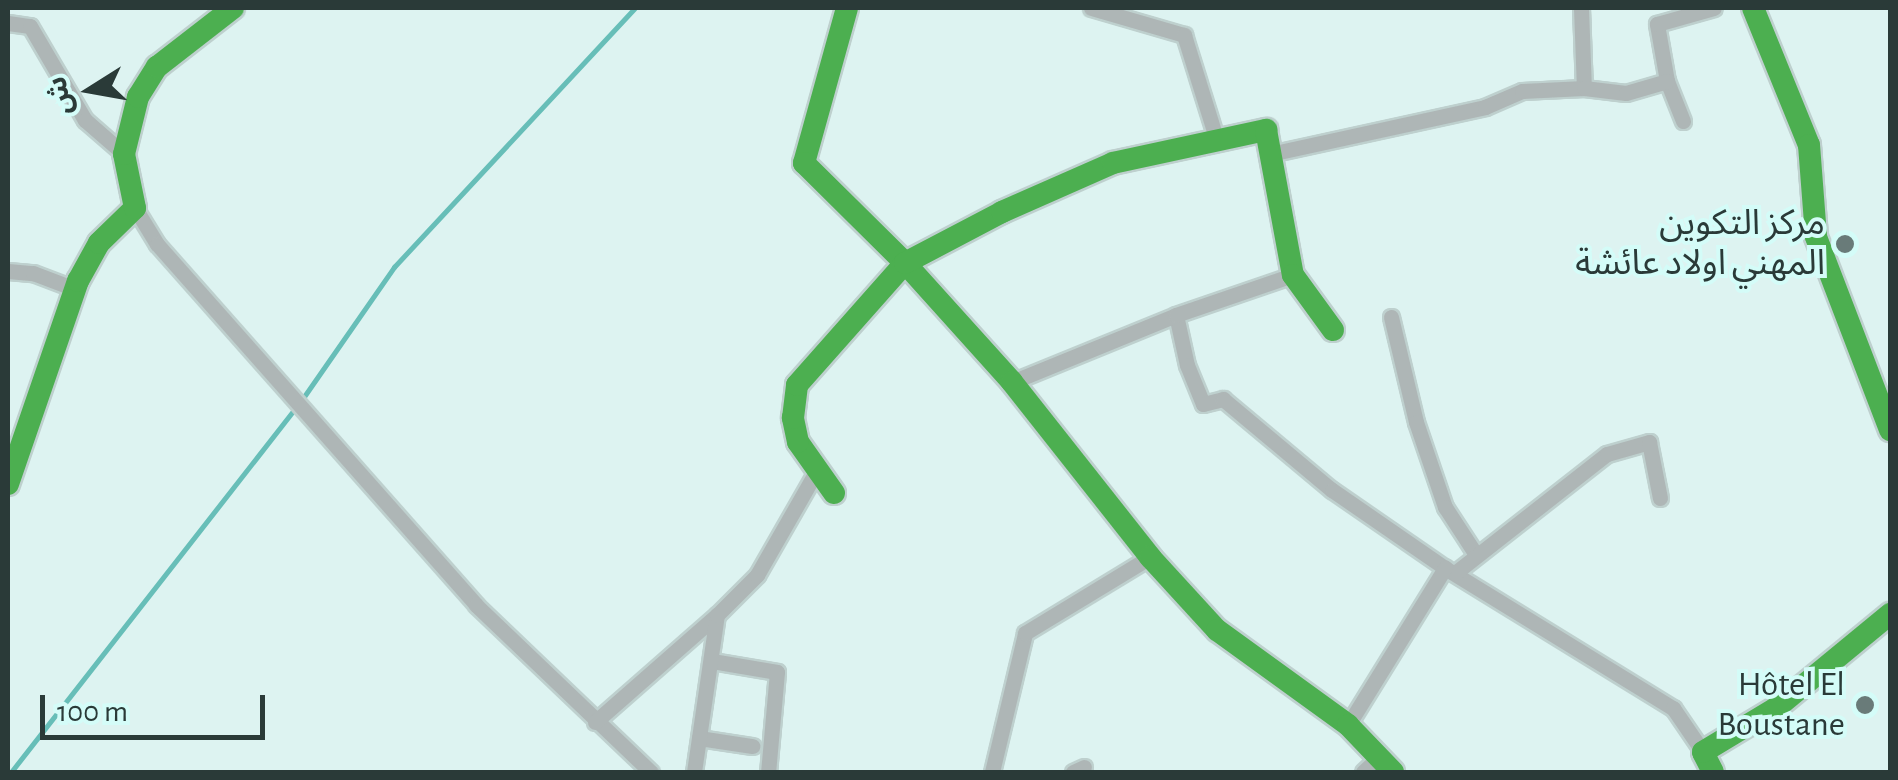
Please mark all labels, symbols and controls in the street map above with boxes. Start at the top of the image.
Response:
north arrow [40,40,140,140]
text: ش [43,74,78,117]
place label: مركز التكوين المهني اولاد عائشة [1575,203,1825,285]
marker: مركز التكوين المهني اولاد عائشة [1834,233,1856,255]
place label: Hôtel El Boustane [1717,664,1845,746]
scale bar [45,675,270,737]
marker: Hôtel El Boustane [1854,694,1876,716]
text: 100 m [57,697,128,727]

